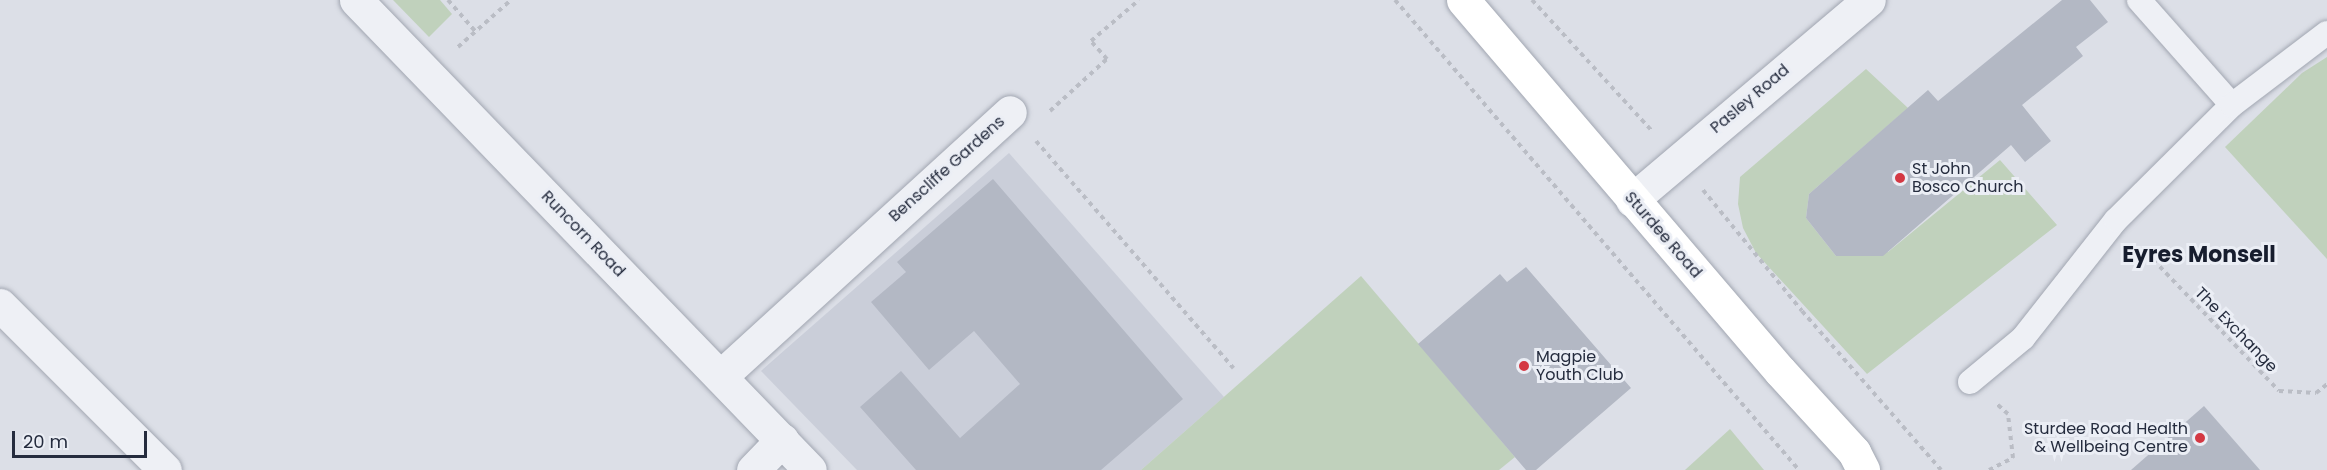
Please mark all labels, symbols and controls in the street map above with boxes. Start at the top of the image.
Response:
street label: Pasley Road [1707,60,1793,138]
street label: Benscliffe Gardens [885,112,1009,226]
place label: St John Bosco Church [1912,159,2023,197]
marker: St John Bosco Church [1893,171,1907,185]
street label: Runcorn Road [537,187,629,281]
street label: Sturdee Road [1620,188,1706,282]
district label: Eyres Monsell [2122,242,2276,268]
street label: The Exchange [2191,284,2281,376]
place label: Magpie Youth Club [1536,347,1624,385]
marker: Magpie Youth Club [1517,359,1531,373]
scale bar [15,419,150,457]
place label: Sturdee Road Health & Wellbeing Centre [2024,419,2188,457]
text: 20 m [23,429,68,454]
marker: Sturdee Road Health & Wellbeing Centre [2193,431,2207,445]

